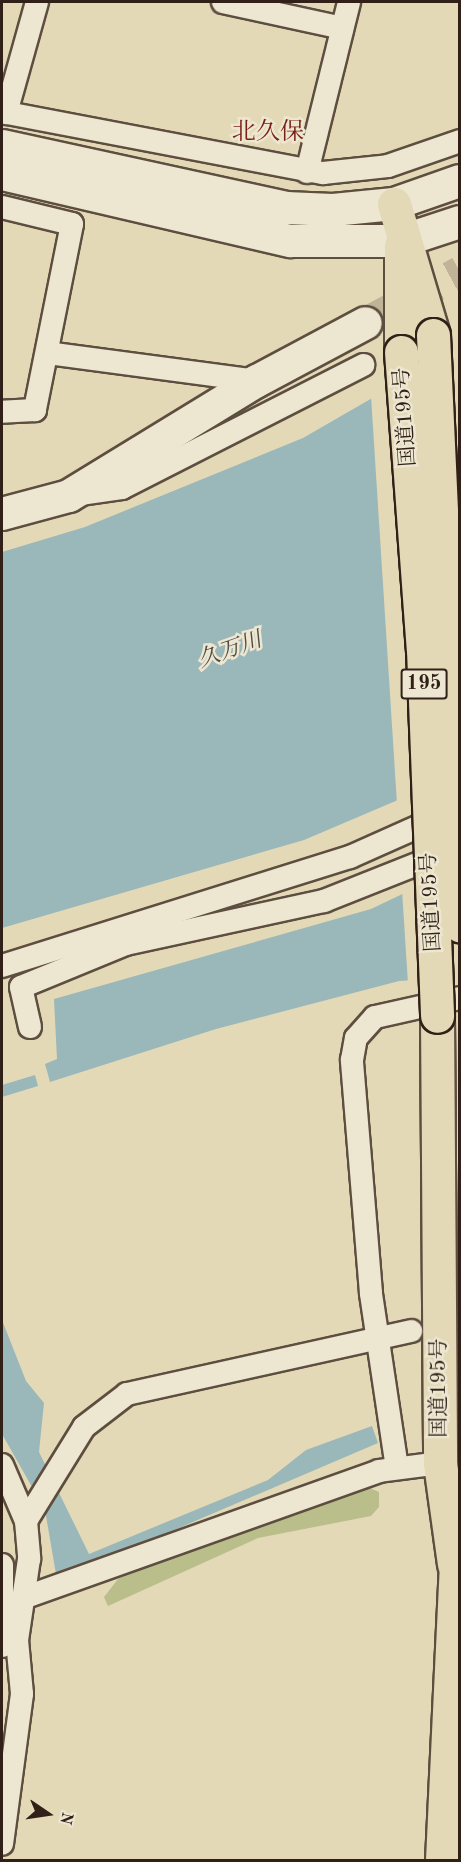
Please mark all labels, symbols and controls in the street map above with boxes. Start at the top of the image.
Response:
district label: 北久保 [232,120,304,148]
street label: 国道195号 [390,366,422,468]
water label: 久万川 [194,627,266,675]
road number: 195 [400,667,448,701]
street label: 国道195号 [417,852,447,952]
street label: 国道195号 [427,1338,453,1438]
north arrow [18,1784,78,1844]
text: N [56,1810,75,1826]

